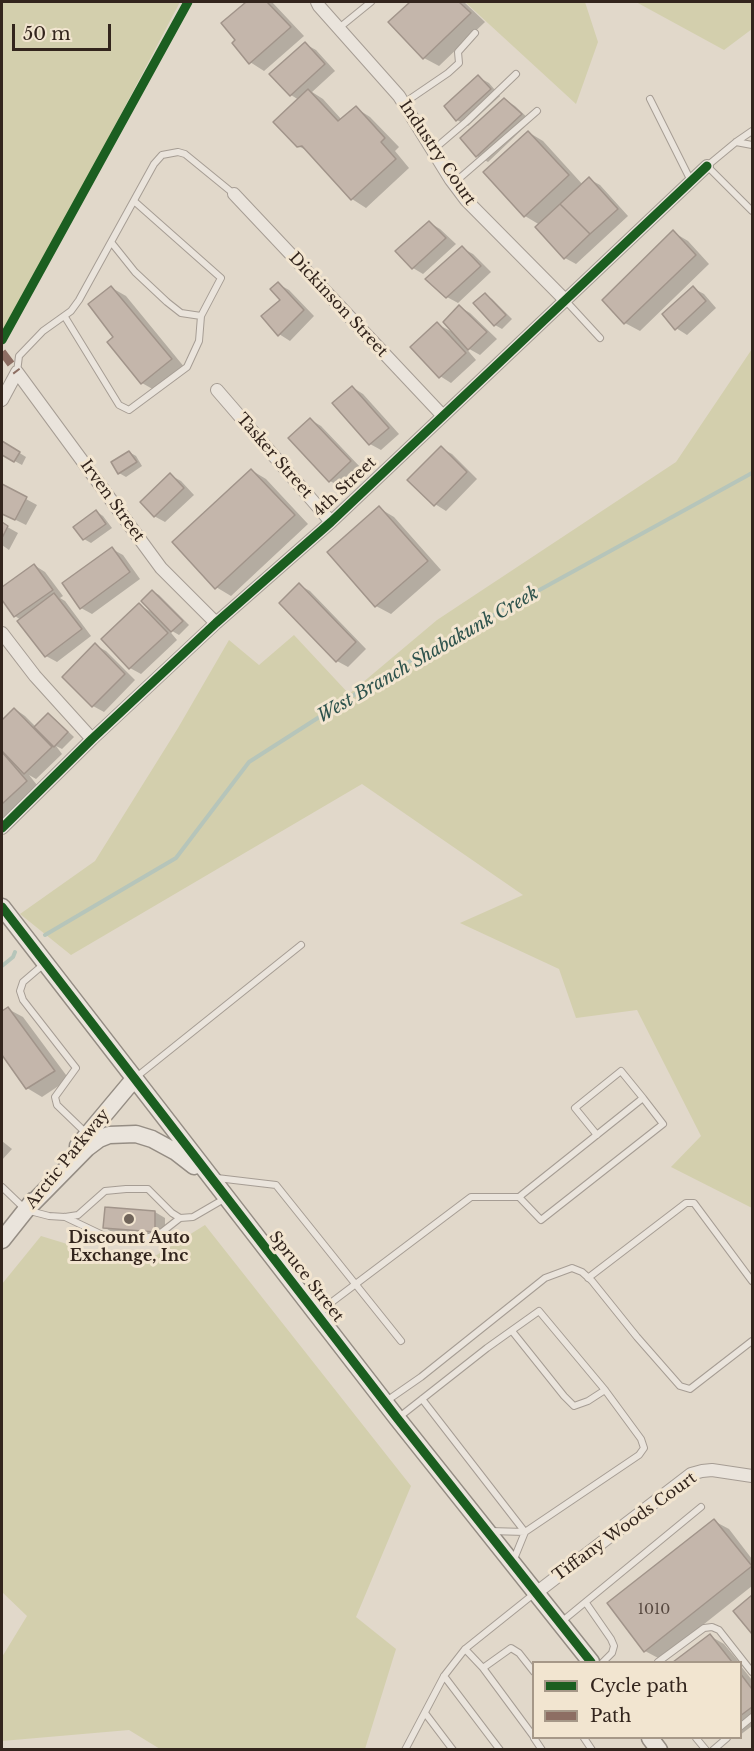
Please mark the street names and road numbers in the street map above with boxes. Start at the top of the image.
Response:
street label: Industry Court [395,97,479,209]
street label: Dickinson Street [285,249,391,361]
street label: Tasker Street [232,410,316,502]
street label: 4th Street [310,453,380,521]
street label: Irven Street [76,456,148,546]
street label: Arctic Parkway [22,1105,114,1213]
street label: Spruce Street [265,1228,347,1326]
street label: Tiffany Woods Court [550,1468,700,1586]

